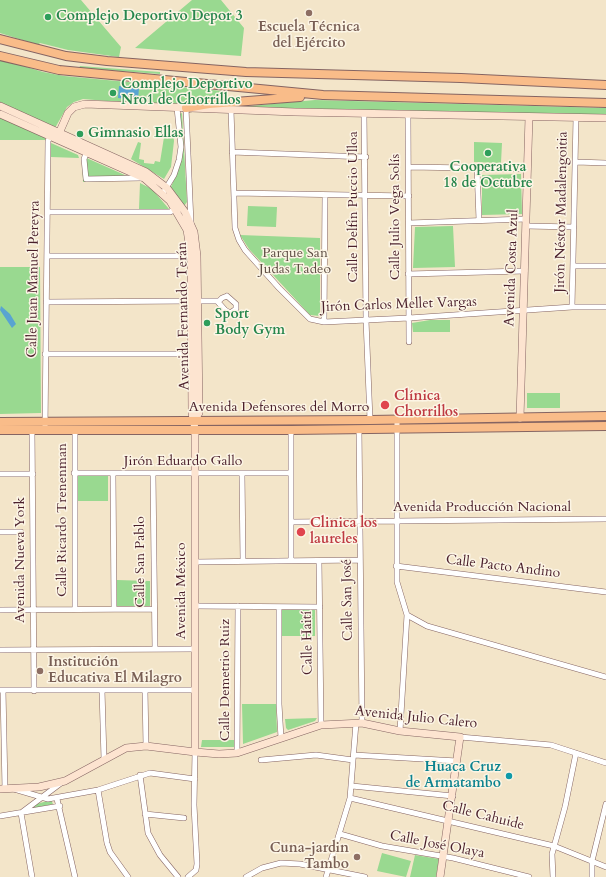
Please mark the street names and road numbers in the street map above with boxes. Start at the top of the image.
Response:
street label: Calle Delfín Puccio Ulloa [346,131,362,283]
street label: Jirón Néstor Madalengoitia [552,131,572,293]
street label: Calle Julio Vega Solís [388,154,404,280]
street label: Calle Juan Manuel Pereyra [24,200,44,358]
street label: Avenida Costa Azul [502,209,522,327]
street label: Avenida Fernando Terán [174,242,194,390]
street label: Jirón Carlos Mellet Vargas [321,294,477,316]
street label: Avenida Defensores del Morro [189,400,369,416]
street label: Calle Ricardo Trenenman [55,443,71,597]
street label: Jirón Eduardo Gallo [124,454,242,470]
street label: Avenida Nueva York [13,497,29,623]
street label: Avenida Producción Nacional [393,500,571,516]
street label: Calle San Pablo [133,516,149,608]
street label: Avenida México [174,543,190,639]
street label: Calle Pacto Andino [445,552,561,582]
street label: Calle San José [339,559,357,641]
street label: Calle Haití [299,611,317,675]
street label: Calle Demetrio Ruiz [218,619,234,741]
street label: Avenida Julio Calero [354,703,478,733]
street label: Calle Cahuide [440,798,526,834]
street label: Calle José Olaya [388,828,486,862]

